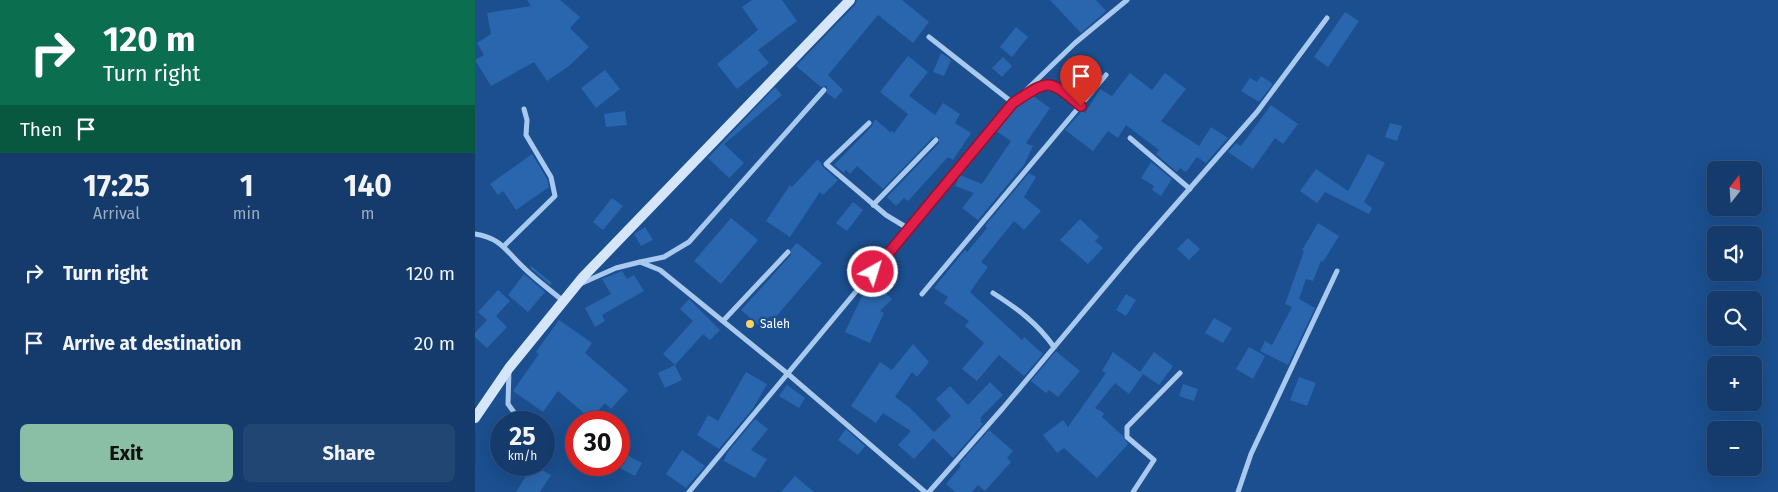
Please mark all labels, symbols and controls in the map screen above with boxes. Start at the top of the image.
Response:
text: 120 m [103,18,196,60]
icon: right [20,20,85,85]
pin [1060,55,1102,106]
text: Turn right [103,60,200,87]
icon: arrive [1067,62,1095,90]
icon: arrive [72,115,100,143]
text: Then [20,118,62,141]
north arrow [1707,161,1763,216]
map controls [1707,161,1762,476]
text: 17:25 [83,168,150,204]
text: 1 [240,168,254,204]
text: 140 [344,168,392,204]
text: Arrival [93,204,140,223]
text: min [233,204,260,223]
text: m [361,204,375,223]
button: sound [1707,226,1762,281]
position arrow [846,245,898,297]
icon: right [20,259,48,287]
text: Turn right [63,262,148,285]
text: 120 m [405,262,455,285]
button: search [1707,291,1762,346]
place label: Saleh [760,317,790,331]
marker: Saleh [744,318,756,330]
icon: arrive [20,329,48,357]
text: Arrive at destination [63,332,242,355]
text: 20 m [414,332,455,355]
button: + [1707,356,1762,411]
speed limit sign: 30 [565,411,630,476]
button: − [1707,421,1762,476]
text: 25 [509,422,536,452]
button: Exit [20,424,233,482]
button: Share [243,424,455,482]
text: km/h [508,449,537,463]

